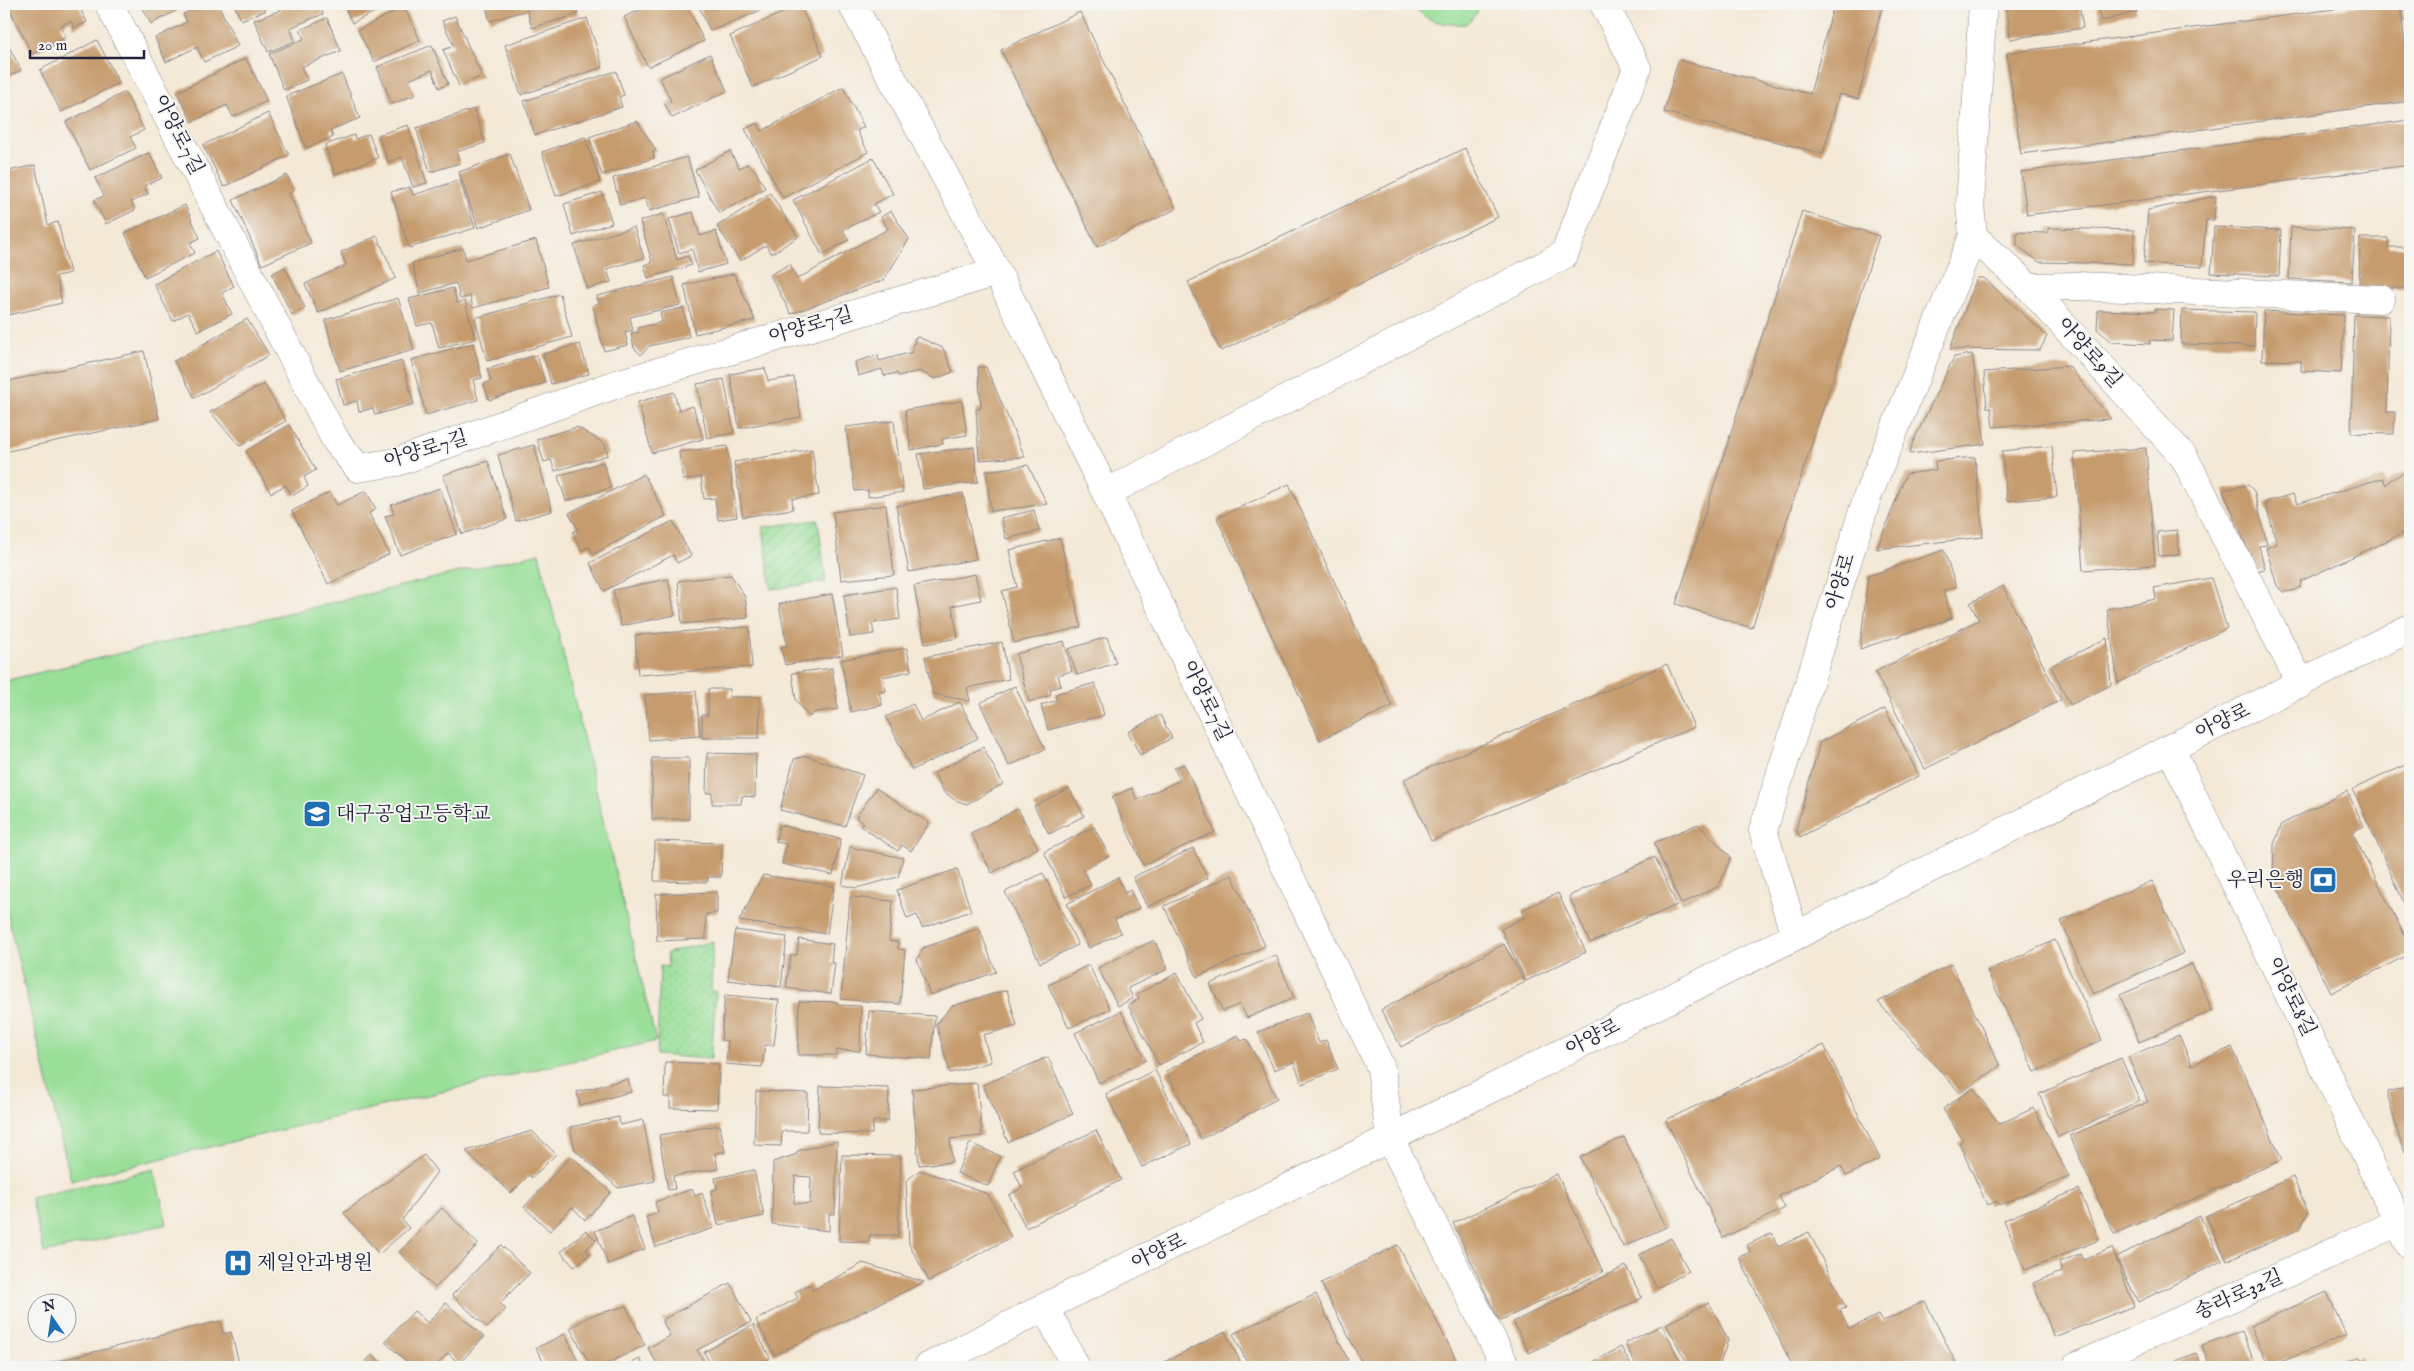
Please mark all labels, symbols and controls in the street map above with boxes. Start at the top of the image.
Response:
scale bar [30,28,144,60]
text: 20 m [38,36,68,55]
street label: 아양로7길 [147,91,209,179]
street label: 아양로7길 [766,302,856,350]
street label: 아양로9길 [2051,313,2127,393]
street label: 아양로7길 [381,425,471,475]
street label: 아양로 [1821,551,1861,613]
street label: 아양로7길 [1176,657,1236,745]
street label: 아양로 [2191,698,2255,746]
school or university icon: 대구공업고등학교 [302,799,332,829]
place label: 대구공업고등학교 [336,802,491,827]
bank icon: 우리은행 [2308,865,2338,895]
place label: 우리은행 [2227,868,2304,893]
street label: 아양로8길 [2261,953,2321,1041]
street label: 아양로 [1561,1014,1625,1062]
street label: 아양로 [1127,1228,1191,1276]
hospital icon: 제일안과병원 [223,1248,253,1278]
place label: 제일안과병원 [257,1251,373,1276]
street label: 송라로32길 [2191,1264,2287,1326]
north arrow [28,1294,78,1344]
text: N [40,1296,57,1317]

